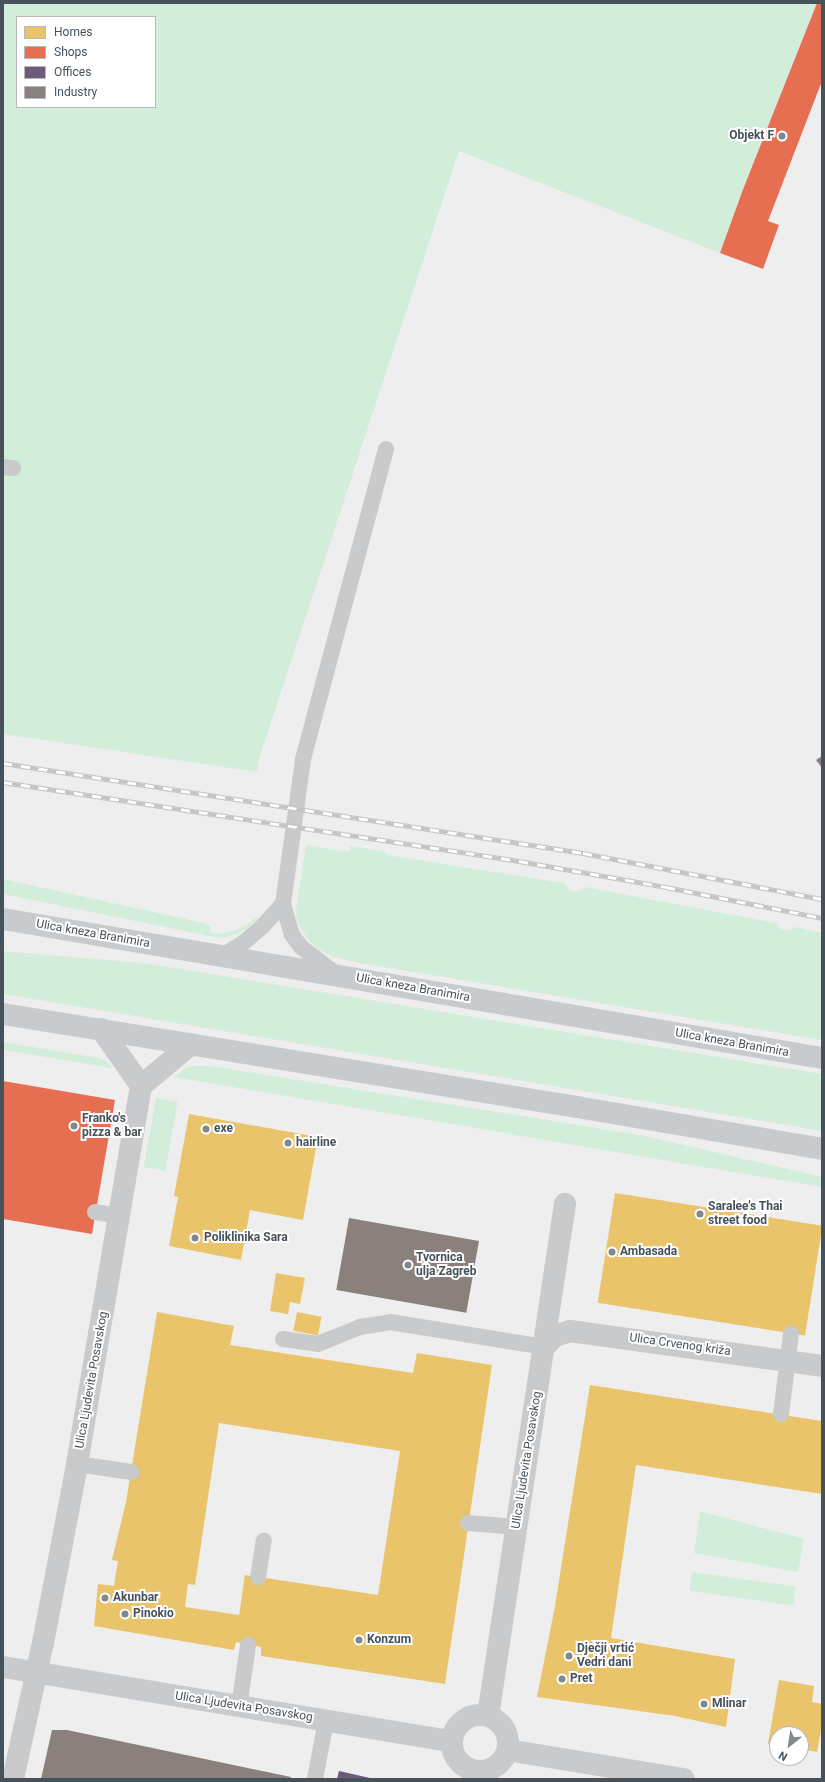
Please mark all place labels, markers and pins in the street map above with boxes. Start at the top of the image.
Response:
place label: Objekt F [729,129,774,143]
marker: Objekt F [777,131,787,141]
place label: Franko's pizza & bar [82,1112,142,1140]
marker: Franko's pizza & bar [69,1121,79,1131]
place label: exe [214,1122,233,1136]
marker: exe [201,1124,211,1134]
place label: hairline [296,1136,336,1150]
marker: hairline [283,1138,293,1148]
place label: Saralee's Thai street food [708,1200,783,1228]
marker: Saralee's Thai street food [695,1209,705,1219]
place label: Poliklinika Sara [204,1231,288,1245]
marker: Poliklinika Sara [189,1232,201,1244]
place label: Ambasada [620,1245,677,1259]
marker: Ambasada [607,1247,617,1257]
place label: Tvornica ulja Zagreb [416,1251,476,1279]
marker: Tvornica ulja Zagreb [403,1260,413,1270]
place label: Akunbar [113,1591,158,1605]
marker: Akunbar [100,1593,110,1603]
place label: Pinokio [133,1607,174,1621]
marker: Pinokio [120,1609,130,1619]
place label: Konzum [367,1633,411,1647]
marker: Konzum [354,1635,364,1645]
place label: Dječji vrtić Vedri dani [577,1642,634,1670]
marker: Dječji vrtić Vedri dani [564,1651,574,1661]
place label: Pret [570,1672,593,1686]
marker: Pret [557,1674,567,1684]
place label: Mlinar [712,1697,746,1711]
marker: Mlinar [699,1699,709,1709]

